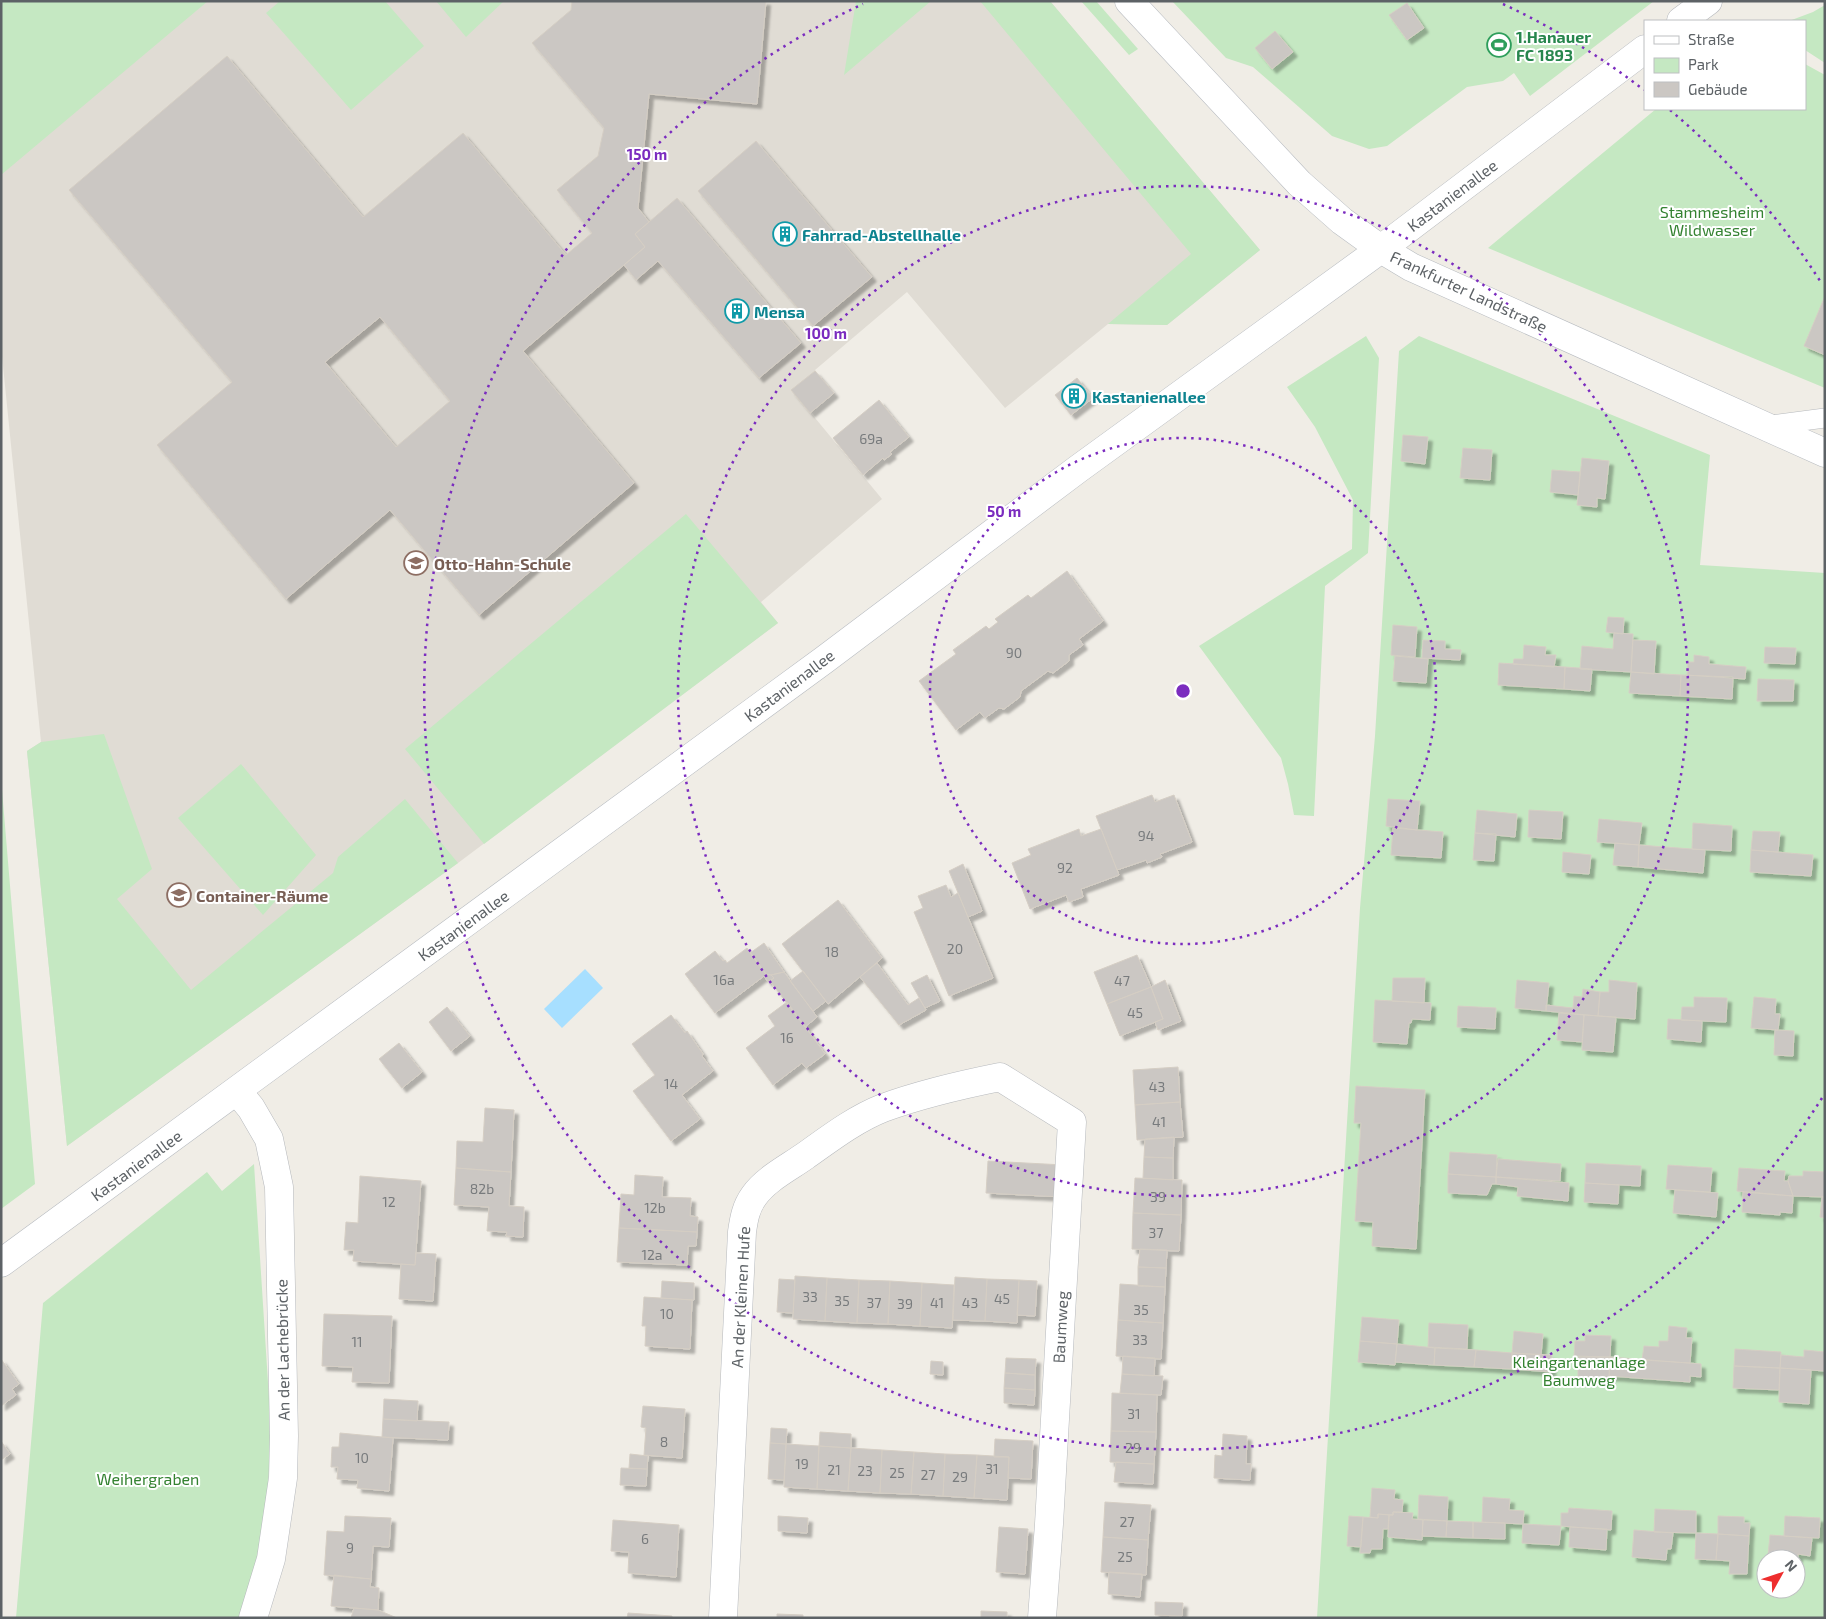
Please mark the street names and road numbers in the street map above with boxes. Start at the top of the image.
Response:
street label: Kastanienallee [1403,155,1501,235]
street label: Frankfurter Landstraße [1387,246,1551,336]
street label: Kastanienallee [740,645,838,725]
street label: Kastanienallee [414,886,512,964]
street label: Kastanienallee [87,1126,185,1204]
street label: An der Kleinen Hufe [727,1226,753,1368]
street label: An der Lachebrücke [271,1279,293,1421]
street label: Baumweg [1049,1290,1071,1364]

